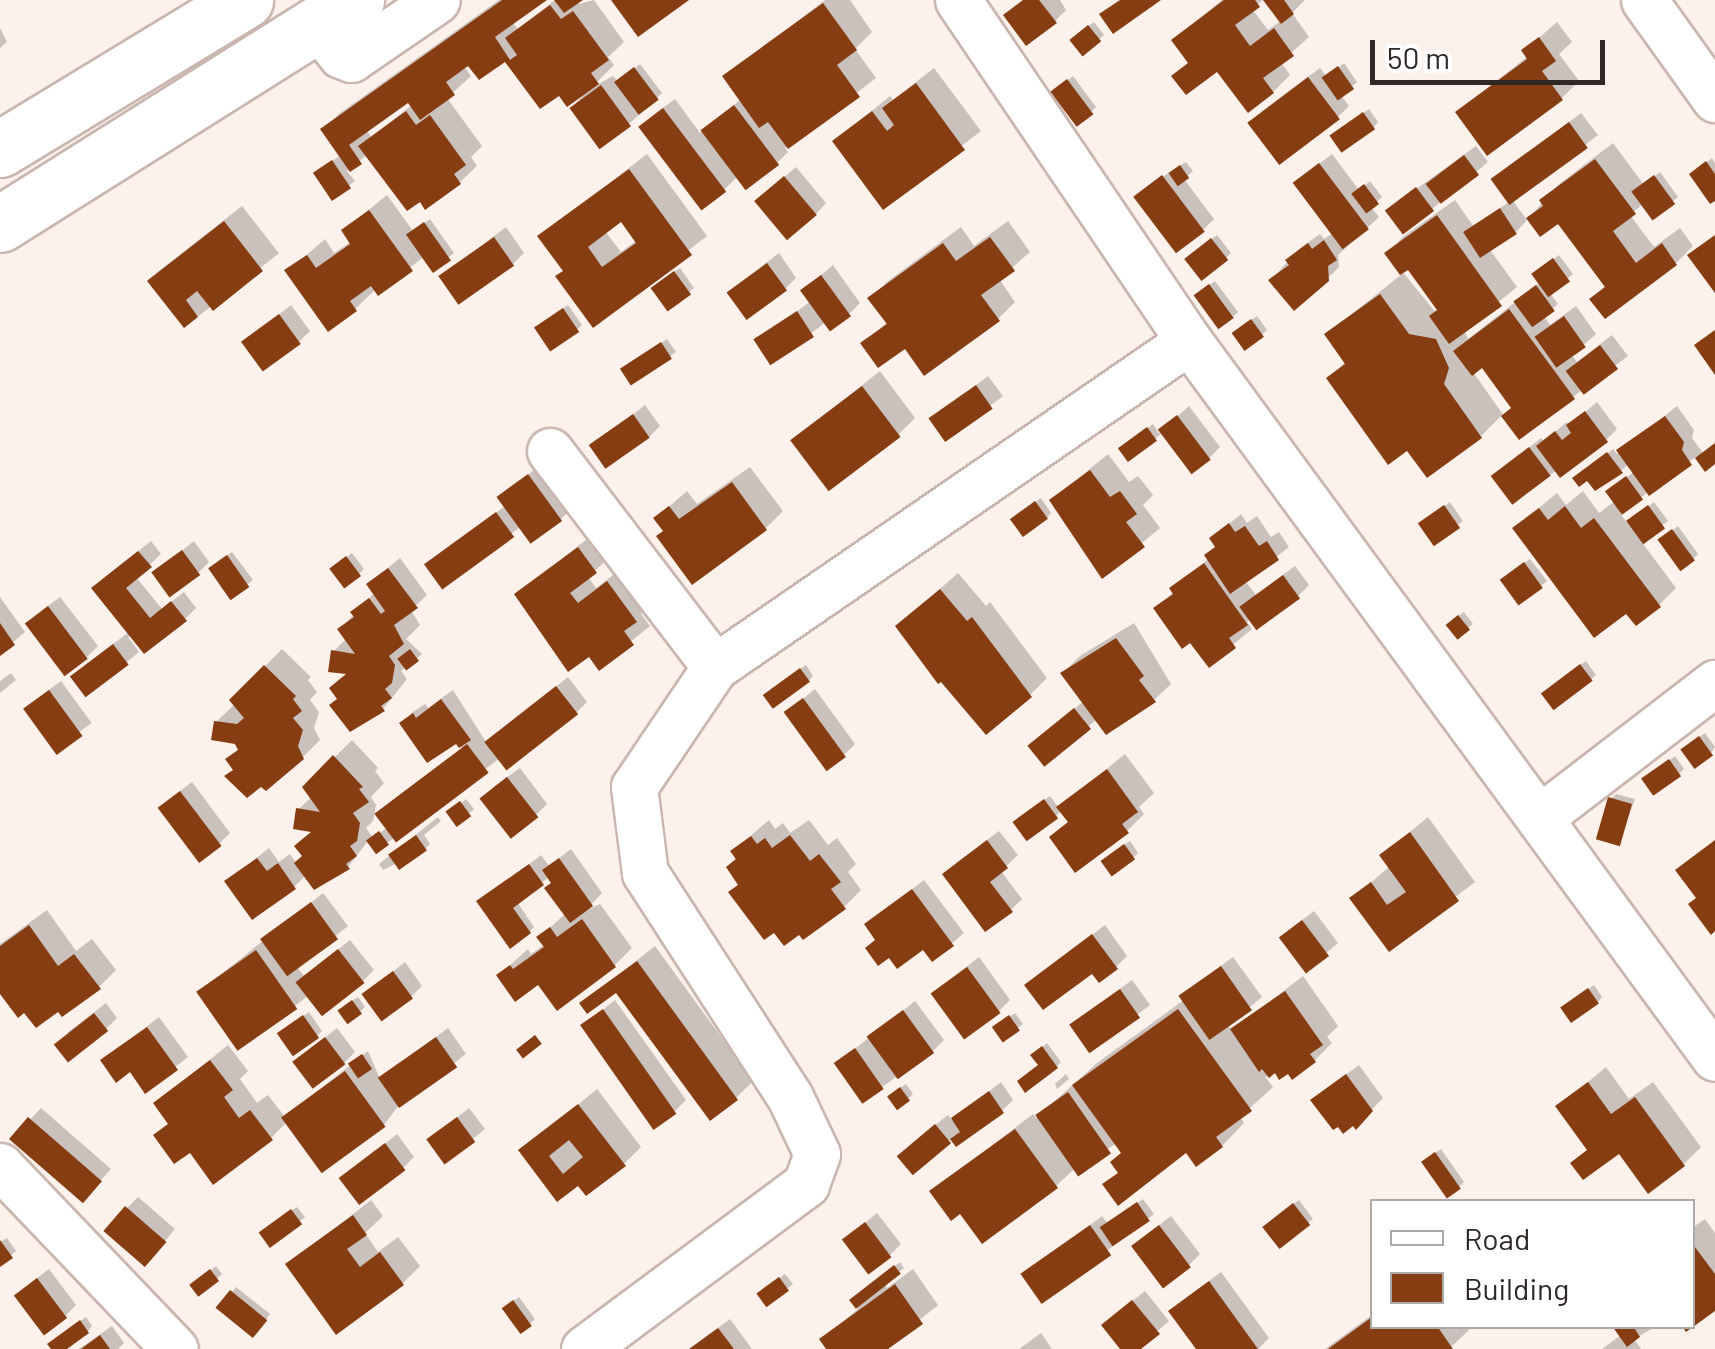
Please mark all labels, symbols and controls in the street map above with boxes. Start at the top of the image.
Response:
scale bar [1375,20,1610,82]
text: 50 m [1387,39,1450,75]
legend [1370,1199,1695,1329]
text: Road [1464,1220,1530,1256]
text: Building [1464,1270,1569,1306]

